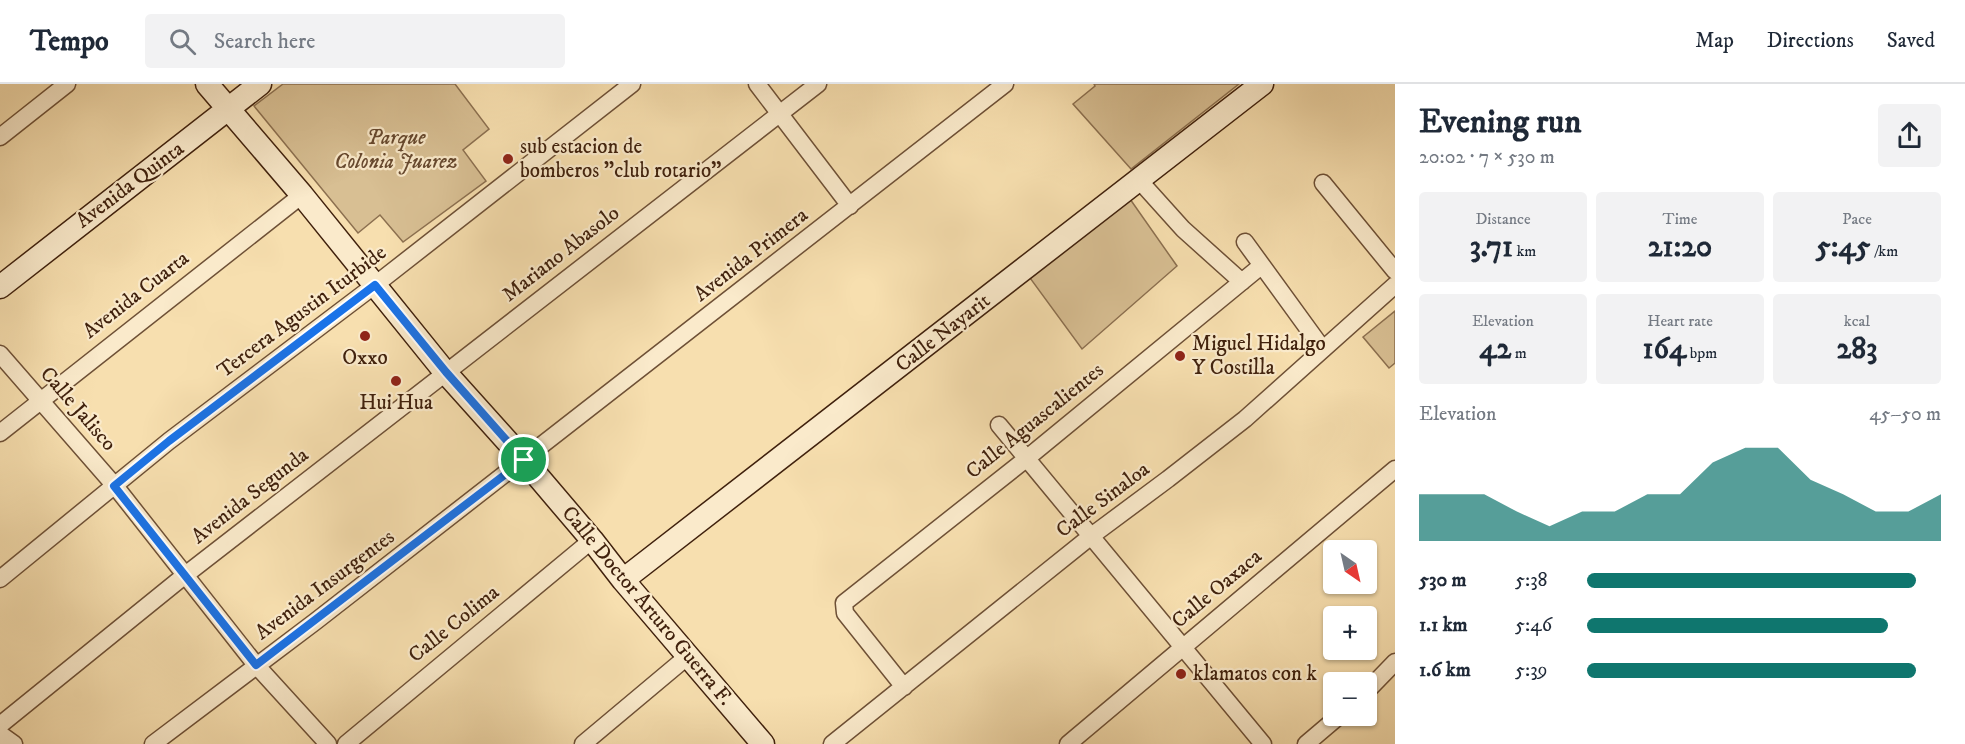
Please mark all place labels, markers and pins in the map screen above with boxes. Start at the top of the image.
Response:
place label: sub estacion de bomberos "club rotario" [520,134,722,184]
marker: sub estacion de bomberos "club rotario" [501,152,515,166]
marker: Oxxo [358,329,372,343]
place label: Miguel Hidalgo Y Costilla [1192,331,1326,381]
place label: Oxxo [342,345,388,371]
marker: Miguel Hidalgo Y Costilla [1173,349,1187,363]
marker: Hui Hua [389,374,403,388]
place label: Hui Hua [359,390,433,416]
pin [498,434,549,485]
place label: klamatos con k [1193,661,1318,687]
marker: klamatos con k [1174,667,1188,681]

